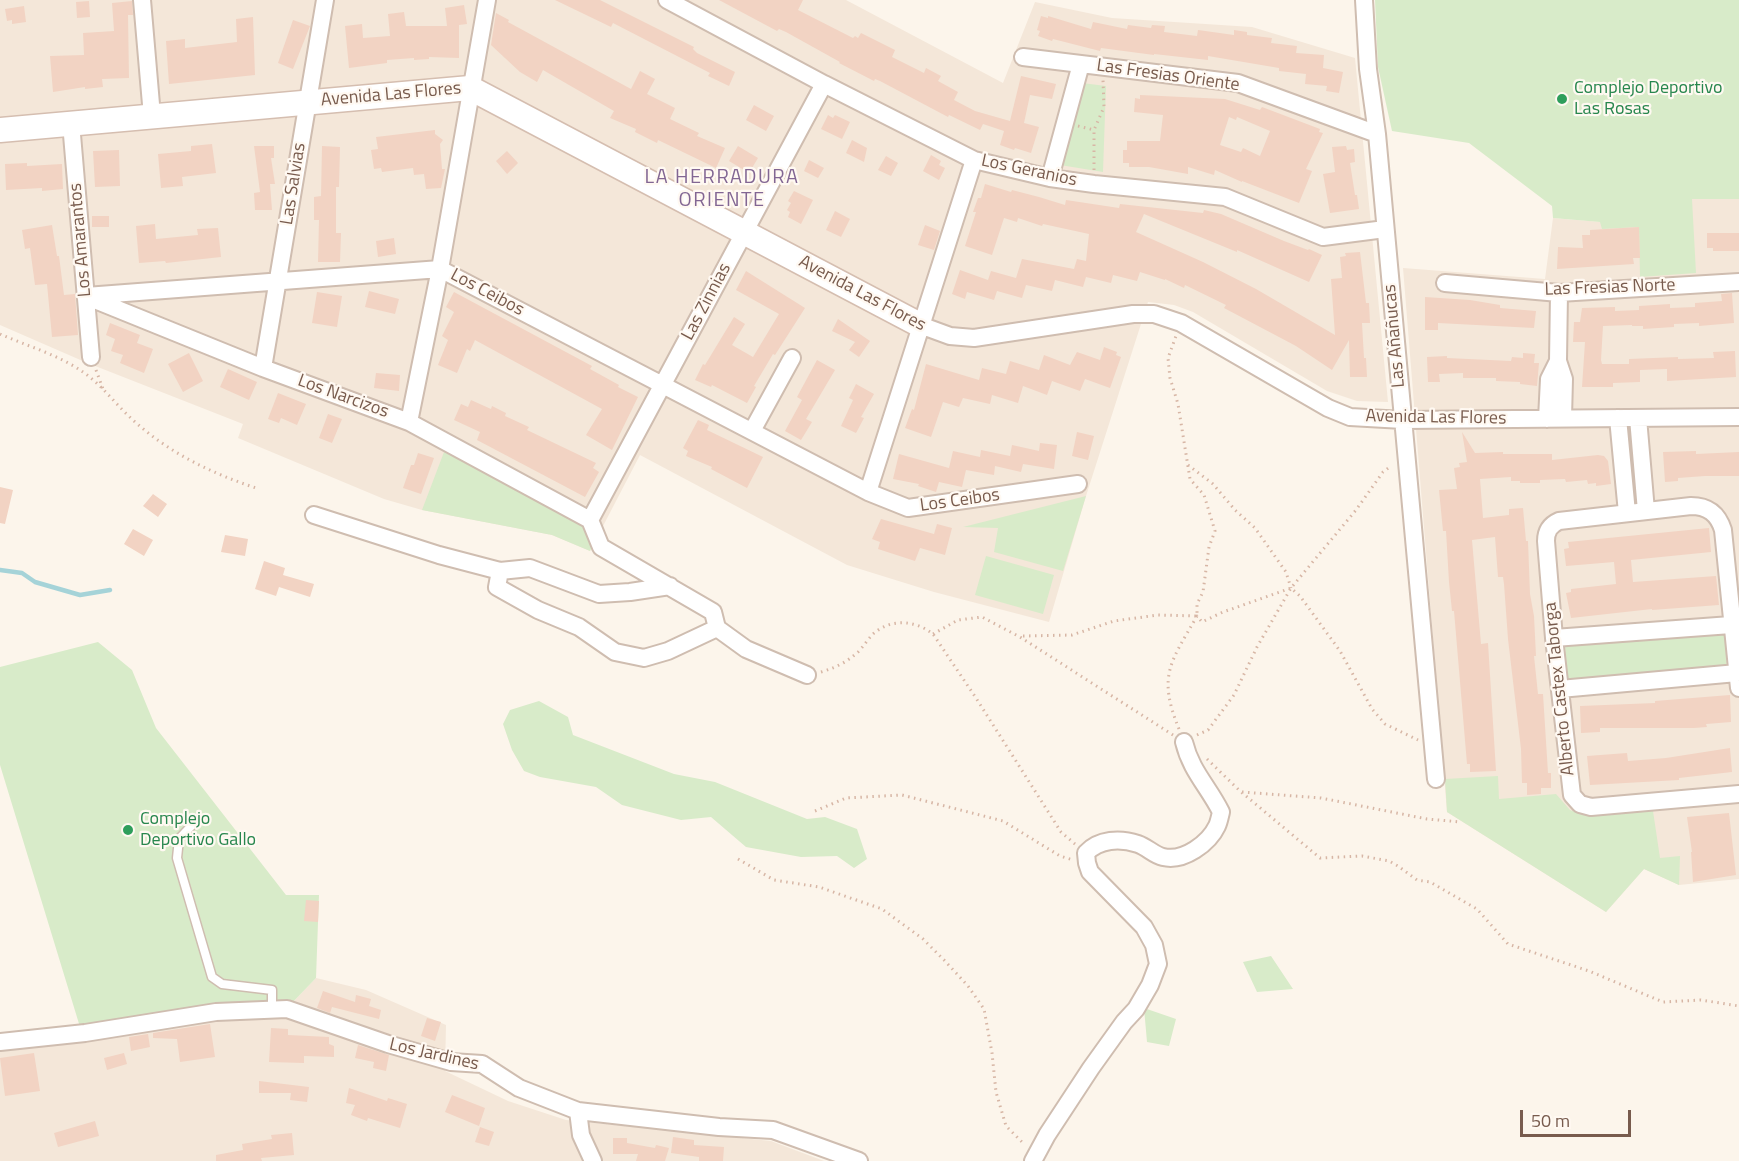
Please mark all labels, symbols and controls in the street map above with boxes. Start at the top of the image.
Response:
street label: Las Fresias Oriente [1095,55,1241,97]
street label: Avenida Las Flores [320,78,462,112]
place label: Complejo Deportivo Las Rosas [1574,78,1722,121]
marker: Complejo Deportivo Las Rosas [1555,92,1569,106]
street label: Las Salvias [277,141,311,227]
street label: Los Geranios [979,150,1079,192]
district label: LA HERRADURA ORIENTE [645,166,799,213]
street label: Los Amarantos [65,182,97,298]
street label: Avenida Las Flores [795,251,929,337]
street label: Las Zinnias [678,260,736,344]
street label: Los Ceibos [446,265,528,321]
street label: Las Fresias Norte [1544,275,1676,301]
street label: Las Añañucas [1380,283,1410,389]
street label: Los Narcizos [294,371,392,423]
street label: Avenida Las Flores [1365,406,1507,430]
street label: Los Ceibos [919,485,1001,517]
street label: Alberto Castex Taborga [1540,601,1580,777]
place label: Complejo Deportivo Gallo [140,809,256,852]
marker: Complejo Deportivo Gallo [121,823,135,837]
street label: Los Jardines [387,1034,481,1076]
scale bar [1523,1098,1634,1136]
text: 50 m [1531,1107,1570,1134]

